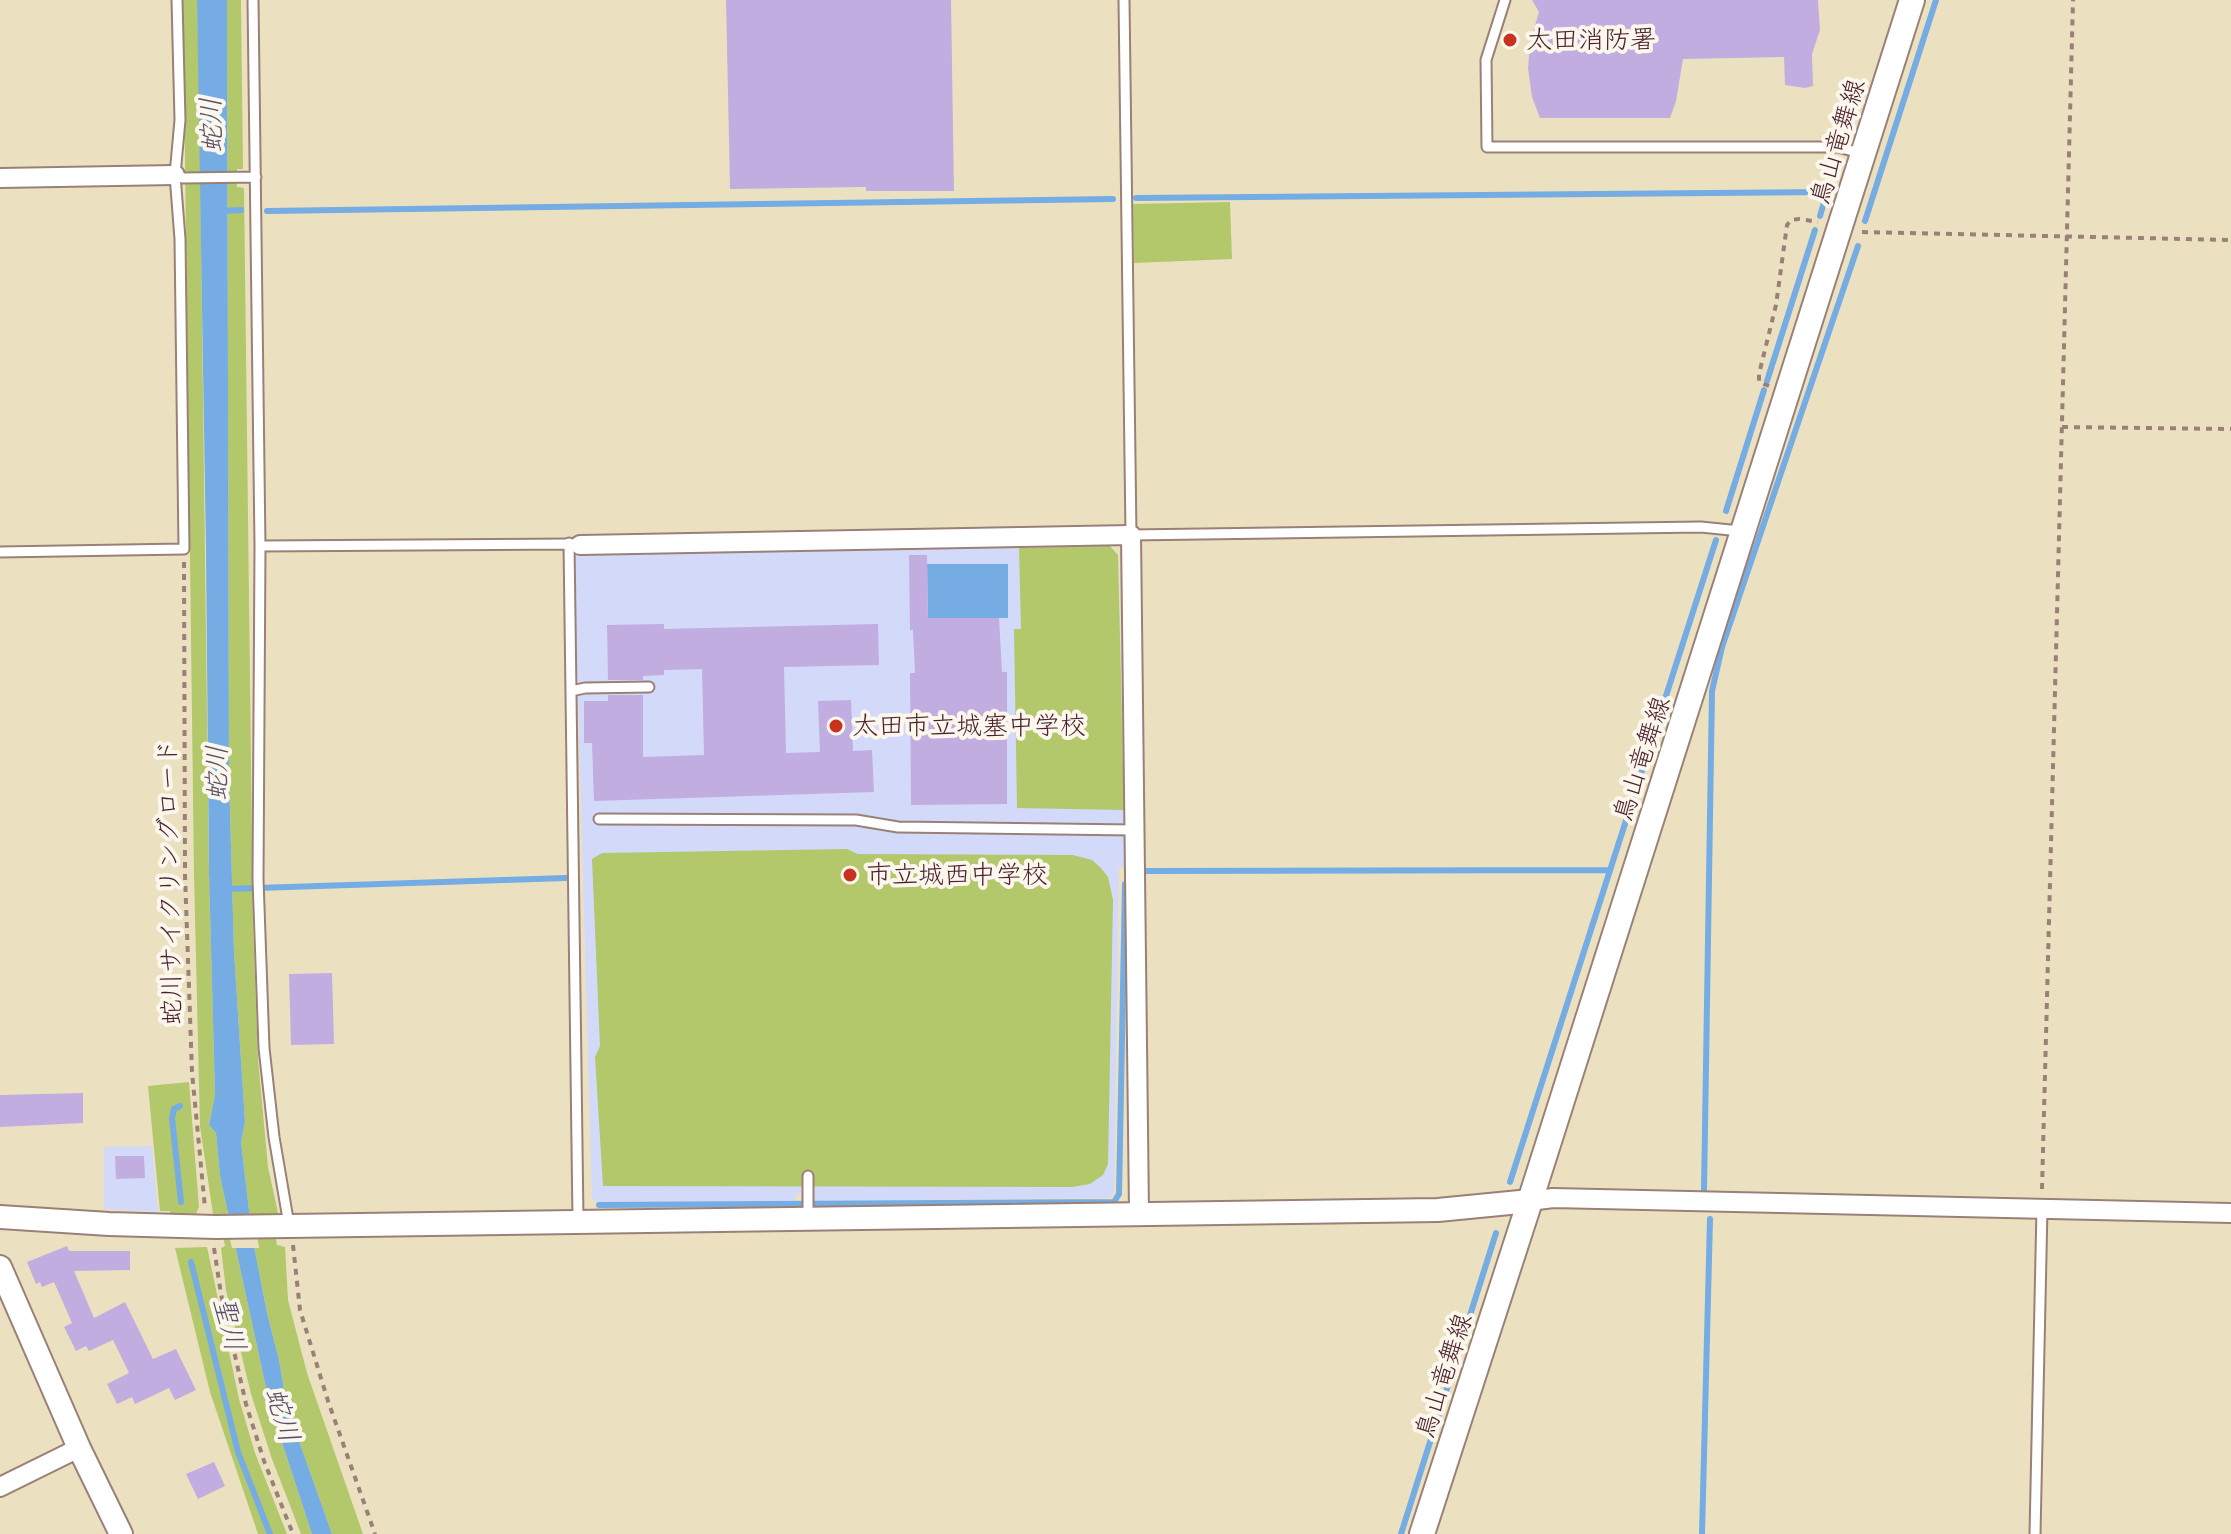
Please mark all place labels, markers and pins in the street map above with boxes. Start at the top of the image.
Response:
place label: 太田消防署 [1526,24,1656,56]
marker: 太田消防署 [1501,31,1519,49]
place label: 太田市立城塞中学校 [852,710,1086,742]
marker: 太田市立城塞中学校 [827,717,845,735]
place label: 市立城西中学校 [866,859,1048,891]
marker: 市立城西中学校 [841,866,859,884]

